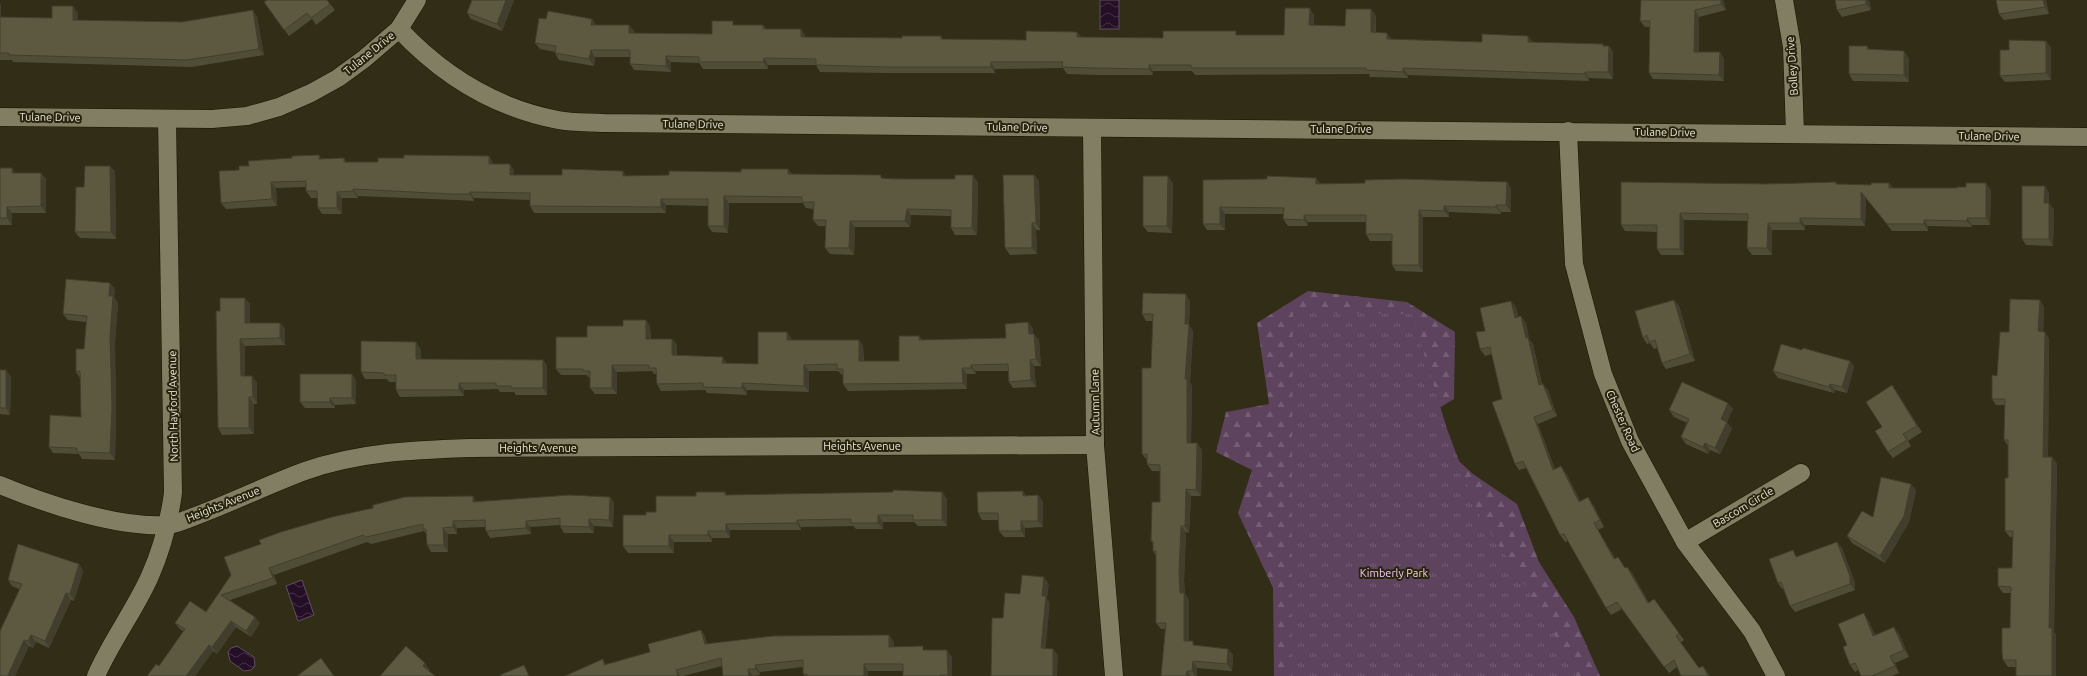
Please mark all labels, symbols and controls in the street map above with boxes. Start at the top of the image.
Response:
street label: Tulane Drive [341,29,397,77]
street label: Bolley Drive [1784,36,1800,96]
street label: Tulane Drive [19,110,81,124]
street label: Tulane Drive [662,117,724,131]
street label: Tulane Drive [986,120,1048,134]
street label: Tulane Drive [1310,123,1372,135]
street label: Tulane Drive [1634,125,1696,139]
street label: Tulane Drive [1958,129,2020,143]
street label: North Hayford Avenue [166,350,180,462]
street label: Autumn Lane [1088,369,1102,435]
street label: Chester Road [1604,388,1642,454]
street label: Heights Avenue [823,440,901,452]
street label: Heights Avenue [499,442,577,454]
street label: Heights Avenue [185,484,261,524]
street label: Bascom Circle [1711,484,1775,530]
park label: Kimberly Park [1360,567,1429,579]

